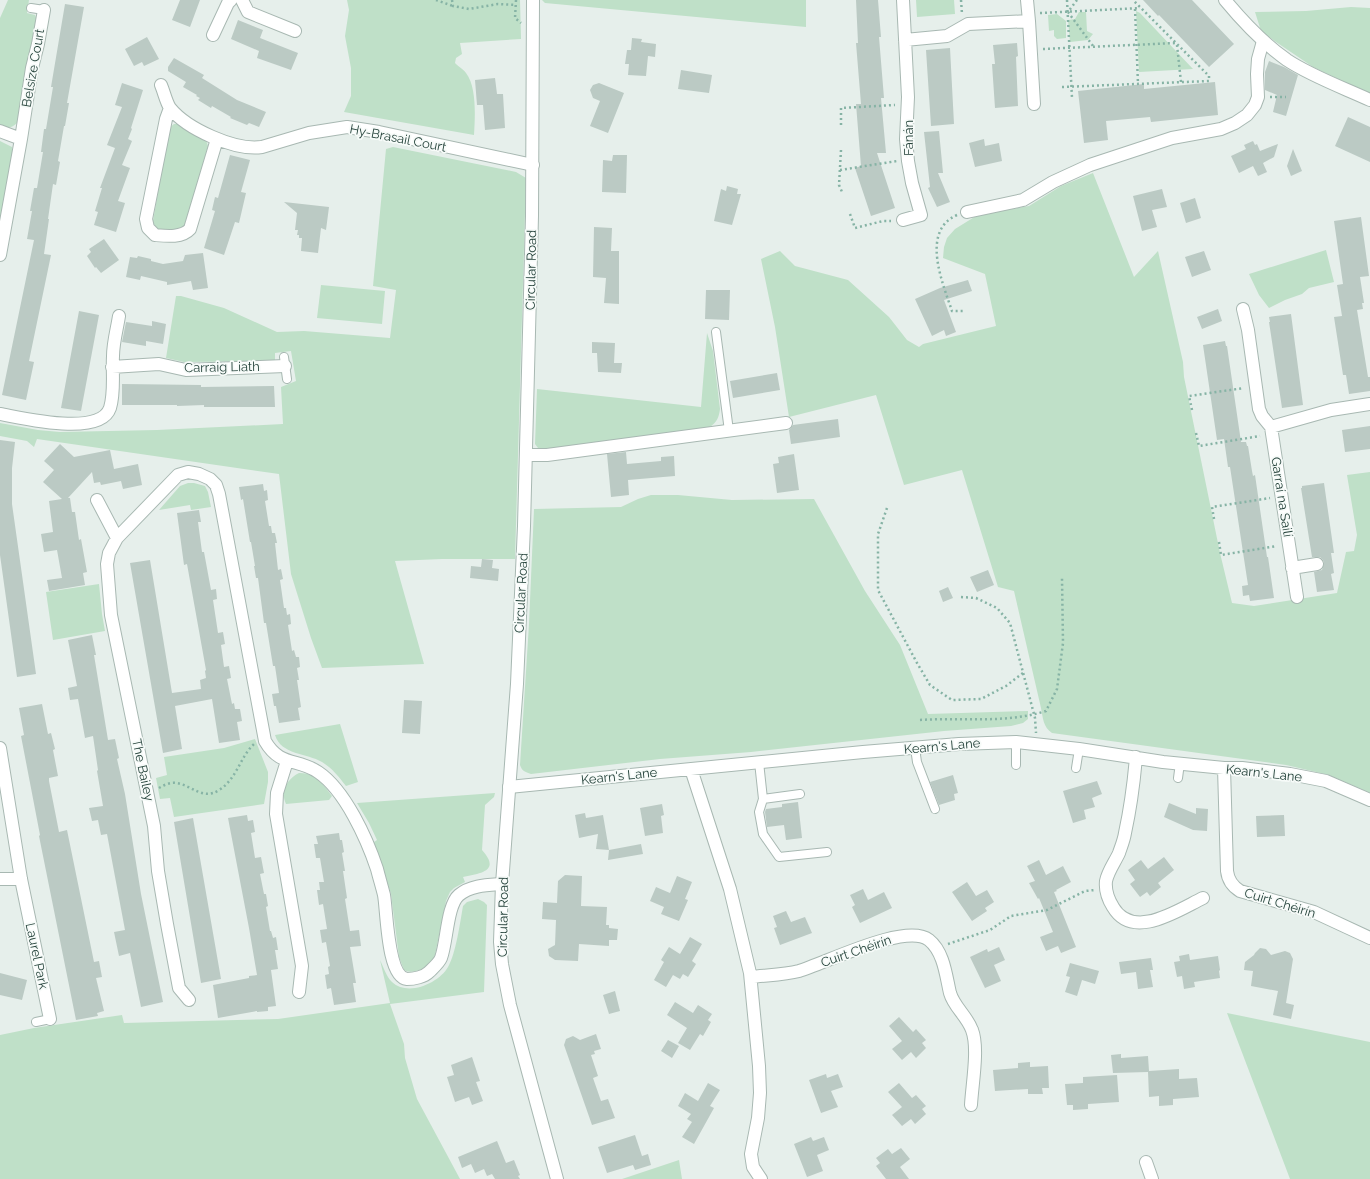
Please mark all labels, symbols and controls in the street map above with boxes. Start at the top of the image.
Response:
street label: Belsize Court [19,27,47,108]
street label: Fánán [901,120,916,156]
street label: Hy-Brasail Court [348,121,448,155]
street label: Circular Road [523,230,539,310]
street label: Carraig Liath [184,359,260,375]
street label: Garraí na Sailí [1268,456,1296,538]
street label: Circular Road [511,552,531,634]
street label: Kearn's Lane [903,735,981,757]
street label: The Bailey [129,738,157,802]
street label: Kearn's Lane [1225,762,1303,785]
street label: Kearn's Lane [580,764,658,787]
street label: Circular Road [495,877,511,957]
street label: Cuirt Chéirín [1243,885,1317,921]
street label: Laurel Park [23,921,51,991]
street label: Cuirt Chéirín [819,932,893,970]

